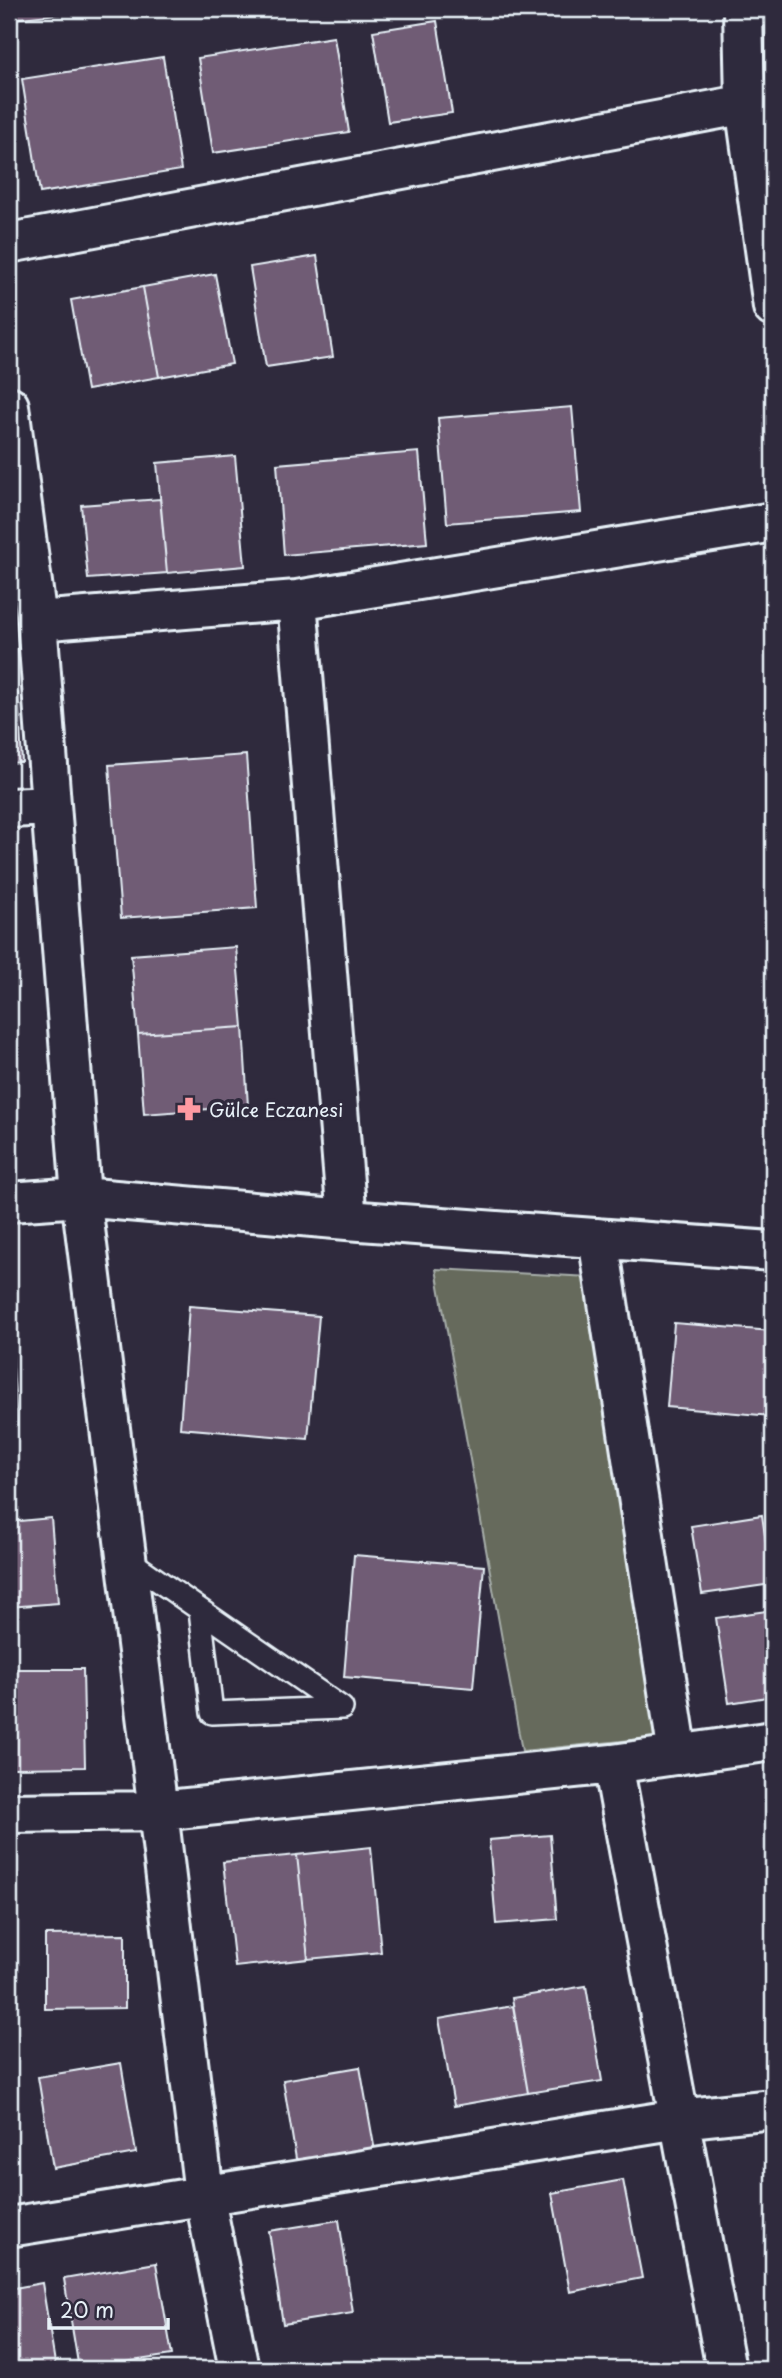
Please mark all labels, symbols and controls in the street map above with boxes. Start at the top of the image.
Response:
pharmacy icon: Gülce Eczanesi [175,1095,203,1123]
place label: Gülce Eczanesi [209,1095,343,1123]
scale bar [49,2287,168,2331]
text: 20 m [60,2293,114,2325]

